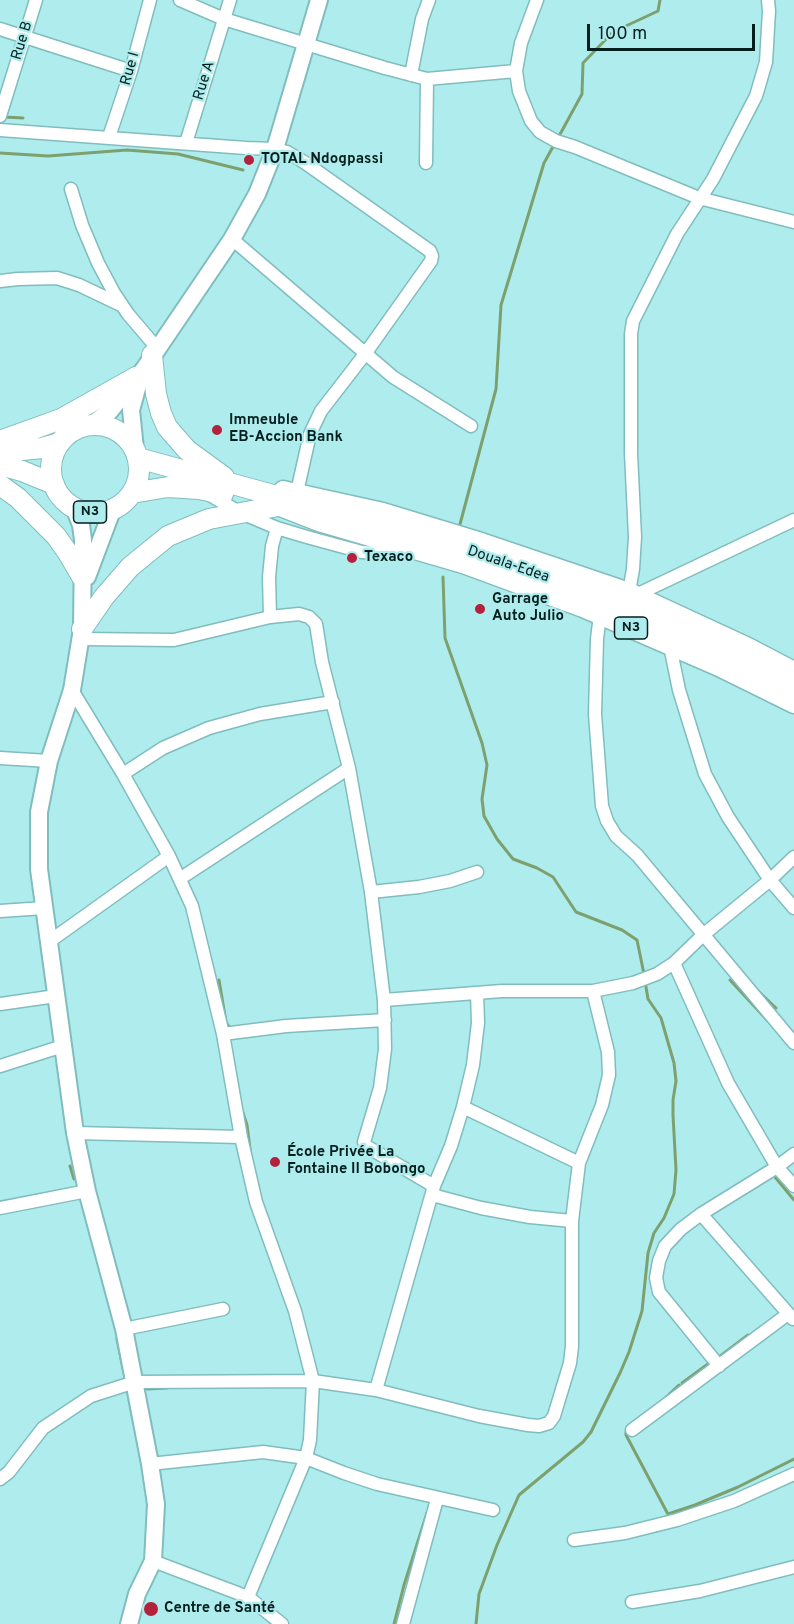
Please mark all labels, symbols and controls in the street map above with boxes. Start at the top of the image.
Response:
scale bar [590,12,758,50]
street label: Rue B [9,19,37,63]
text: 100 m [598,23,647,46]
street label: Rue I [118,50,144,88]
street label: Rue A [191,59,219,103]
place label: TOTAL Ndogpassi [261,151,383,169]
marker: TOTAL Ndogpassi [242,153,256,167]
place label: Immeuble EB-Accion Bank [229,412,343,447]
marker: Immeuble EB-Accion Bank [210,423,224,437]
road number: N3 [74,501,106,523]
street label: Douala-Edea [465,543,551,587]
place label: Texaco [364,549,413,567]
marker: Texaco [345,551,359,565]
place label: Garrage Auto Julio [492,591,564,626]
marker: Garrage Auto Julio [473,602,487,616]
road number: N3 [614,617,648,639]
place label: École Privée La Fontaine II Bobongo [287,1144,426,1179]
marker: École Privée La Fontaine II Bobongo [268,1155,282,1169]
marker: Centre de Santé [142,1600,160,1618]
place label: Centre de Santé [164,1600,275,1618]

